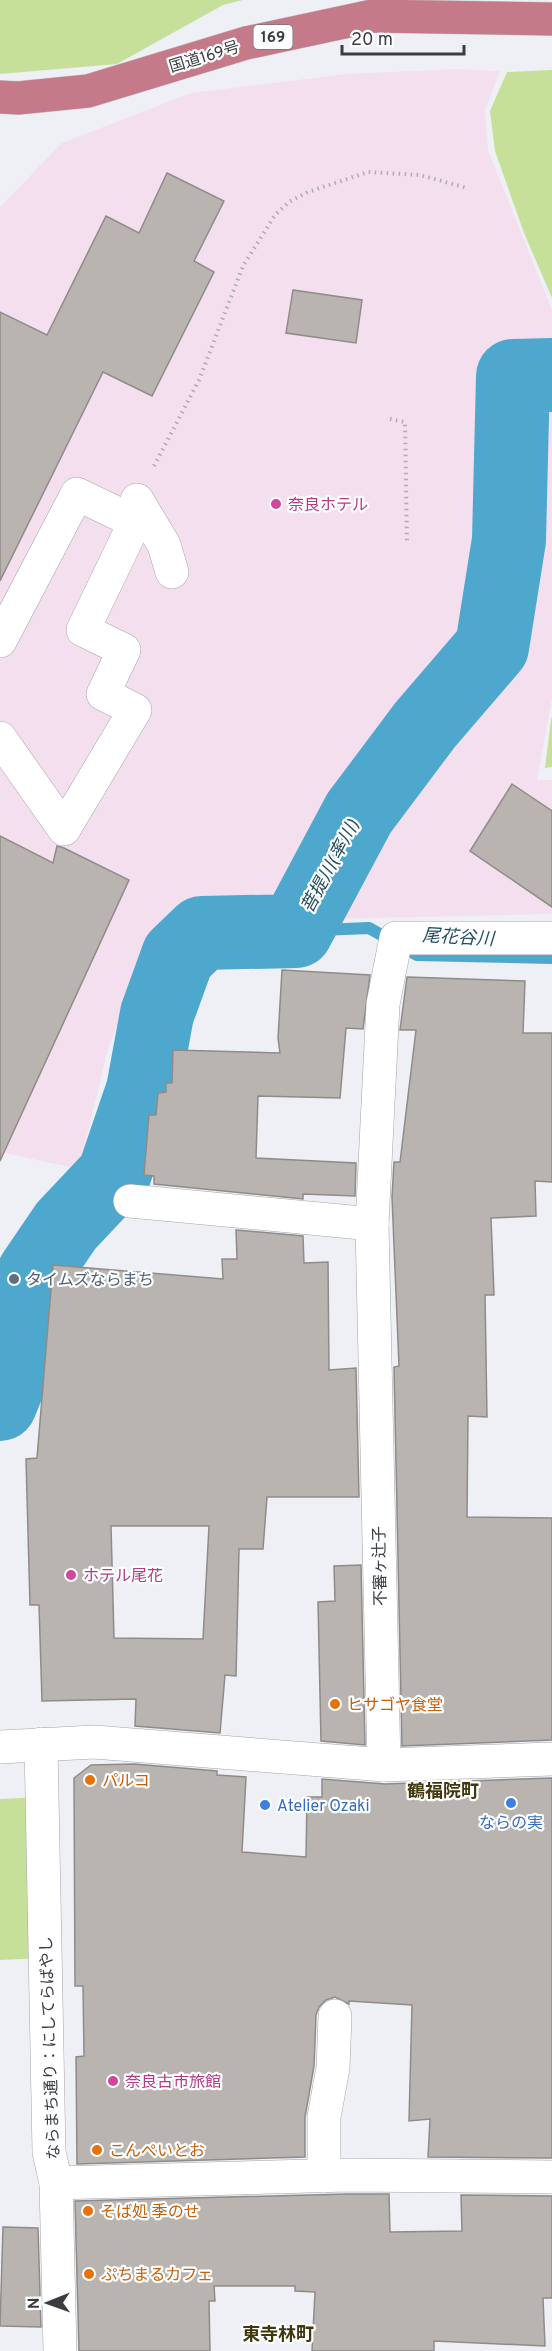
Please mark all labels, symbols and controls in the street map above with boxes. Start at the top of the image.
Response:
scale bar [342,18,464,56]
road number: 169 [254,25,292,49]
text: 20 m [351,29,393,52]
street label: 国道169号 [167,38,242,78]
place label: 奈良ホテル [288,496,368,516]
marker: 奈良ホテル [269,497,283,511]
water label: 菩提川(率川) [297,816,365,917]
water label: 尾花谷川 [421,925,496,952]
place label: タイムズならまち [26,1271,154,1291]
marker: タイムズならまち [7,1272,21,1286]
street label: 不審ヶ辻子 [370,1526,392,1606]
place label: ホテル尾花 [83,1567,163,1587]
marker: ホテル尾花 [64,1568,78,1582]
place label: ヒサゴヤ食堂 [347,1696,443,1716]
marker: ヒサゴヤ食堂 [328,1697,342,1711]
place label: パルコ [102,1772,150,1792]
marker: パルコ [83,1773,97,1787]
district label: 鶴福院町 [407,1781,479,1804]
marker: ならの実 [504,1796,518,1810]
place label: Atelier Ozaki [277,1797,370,1817]
marker: Atelier Ozaki [258,1798,272,1812]
place label: ならの実 [479,1814,543,1834]
street label: ならまち通り：にしてらばやし [37,1936,65,2160]
place label: 奈良古市旅館 [125,2073,221,2093]
marker: 奈良古市旅館 [106,2074,120,2088]
place label: こんぺいとお [109,2142,205,2162]
marker: こんぺいとお [90,2143,104,2157]
place label: そば処 季のせ [100,2203,200,2223]
marker: そば処 季のせ [81,2204,95,2218]
place label: ぷちまるカフェ [101,2266,213,2286]
marker: ぷちまるカフェ [82,2267,96,2281]
north arrow [18,2273,78,2333]
text: N [25,2297,45,2309]
district label: 東寺林町 [242,2324,314,2347]

